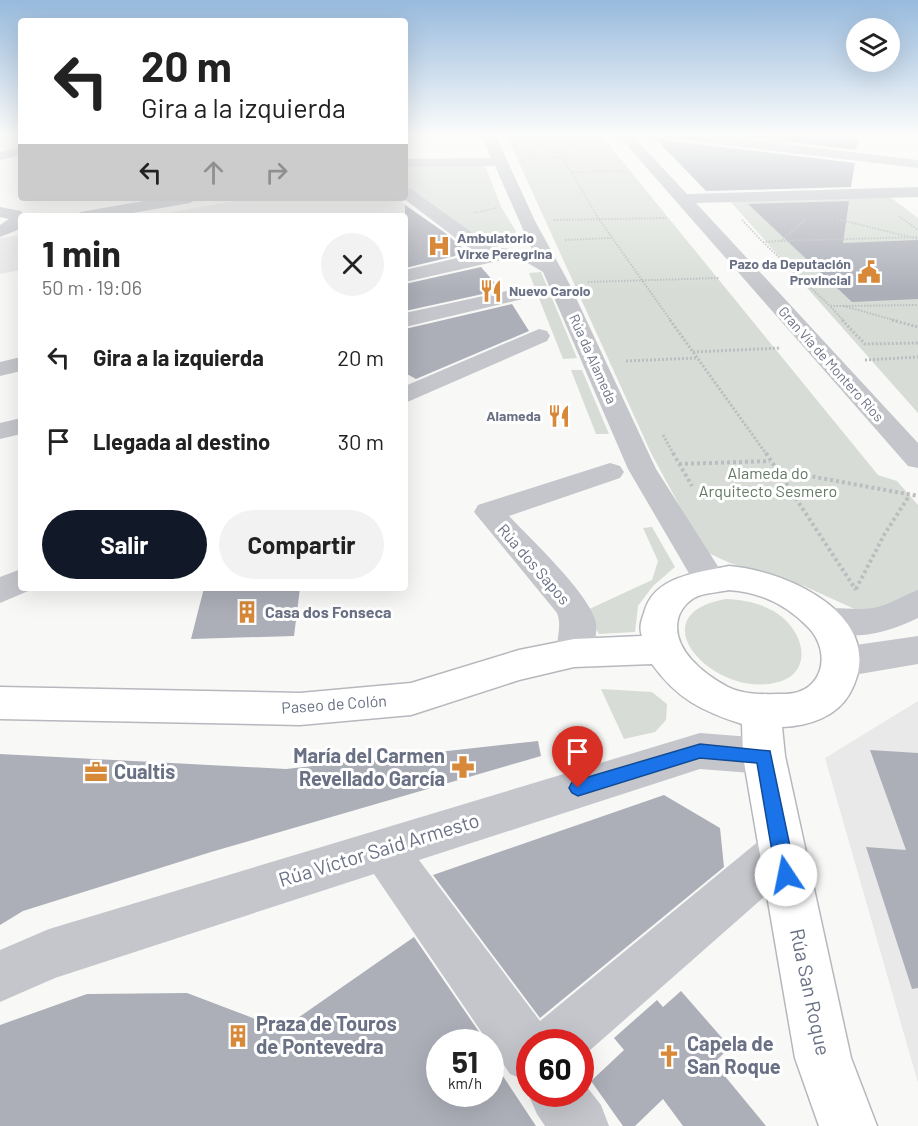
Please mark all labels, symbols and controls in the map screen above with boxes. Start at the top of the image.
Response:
map controls [846,18,900,72]
button: layers [846,18,900,72]
text: 20 m [141,40,232,90]
icon: left [42,42,120,120]
text: Gira a la izquierda [141,91,346,123]
icon: left [134,156,167,189]
icon: ahead [197,156,230,189]
icon: right [260,156,293,189]
place label: Ambulatorio Virxe Peregrina [457,229,552,262]
text: 1 min [42,231,121,274]
button: close [321,233,384,296]
hospital icon: Ambulatorio Virxe Peregrina [426,233,452,259]
place label: Pazo da Deputación Provincial [729,255,851,288]
public building icon: Pazo da Deputación Provincial [856,259,882,285]
text: 50 m · 19:06 [42,275,142,299]
restaurant icon: Nuevo Carolo [478,278,504,304]
place label: Nuevo Carolo [509,282,591,299]
street label: Gran Vía de Montero Ríos [775,303,888,425]
street label: Rúa da Alameda [566,311,621,406]
icon: left [42,341,75,374]
text: Gira a la izquierda [93,344,264,370]
text: 20 m [337,344,384,370]
restaurant icon: Alameda [546,403,572,429]
place label: Alameda [486,407,541,424]
icon: arrive [42,425,75,458]
text: Llegada al destino [93,428,270,454]
text: 30 m [338,428,384,454]
park label: Alameda do Arquitecto Sesmero [699,463,837,500]
button: Salir [42,510,207,579]
button: Compartir [219,510,384,579]
street label: Rúa dos Sapos [494,519,575,608]
building icon: Casa dos Fonseca [234,599,260,625]
place label: Casa dos Fonseca [265,602,392,621]
street label: Paseo de Colón [281,690,387,717]
pin [552,726,603,788]
icon: arrive [561,735,594,768]
place label: María del Carmen Revellado García [293,743,445,790]
pharmacy icon: María del Carmen Revellado García [450,754,476,780]
office icon: Cualtis [83,759,109,785]
place label: Cualtis [114,759,175,783]
street label: Rúa Víctor Said Armesto [276,807,482,891]
position arrow [754,843,818,907]
street label: Rúa San Roque [786,926,836,1058]
place label: Praza de Touros de Pontevedra [256,1011,397,1058]
building icon: Praza de Touros de Pontevedra [225,1023,251,1049]
speed limit sign: 60 [516,1029,594,1107]
place label: Capela de San Roque [687,1031,781,1078]
text: 51 [452,1043,478,1079]
church icon: Capela de San Roque [656,1043,682,1069]
text: km/h [448,1074,482,1092]

